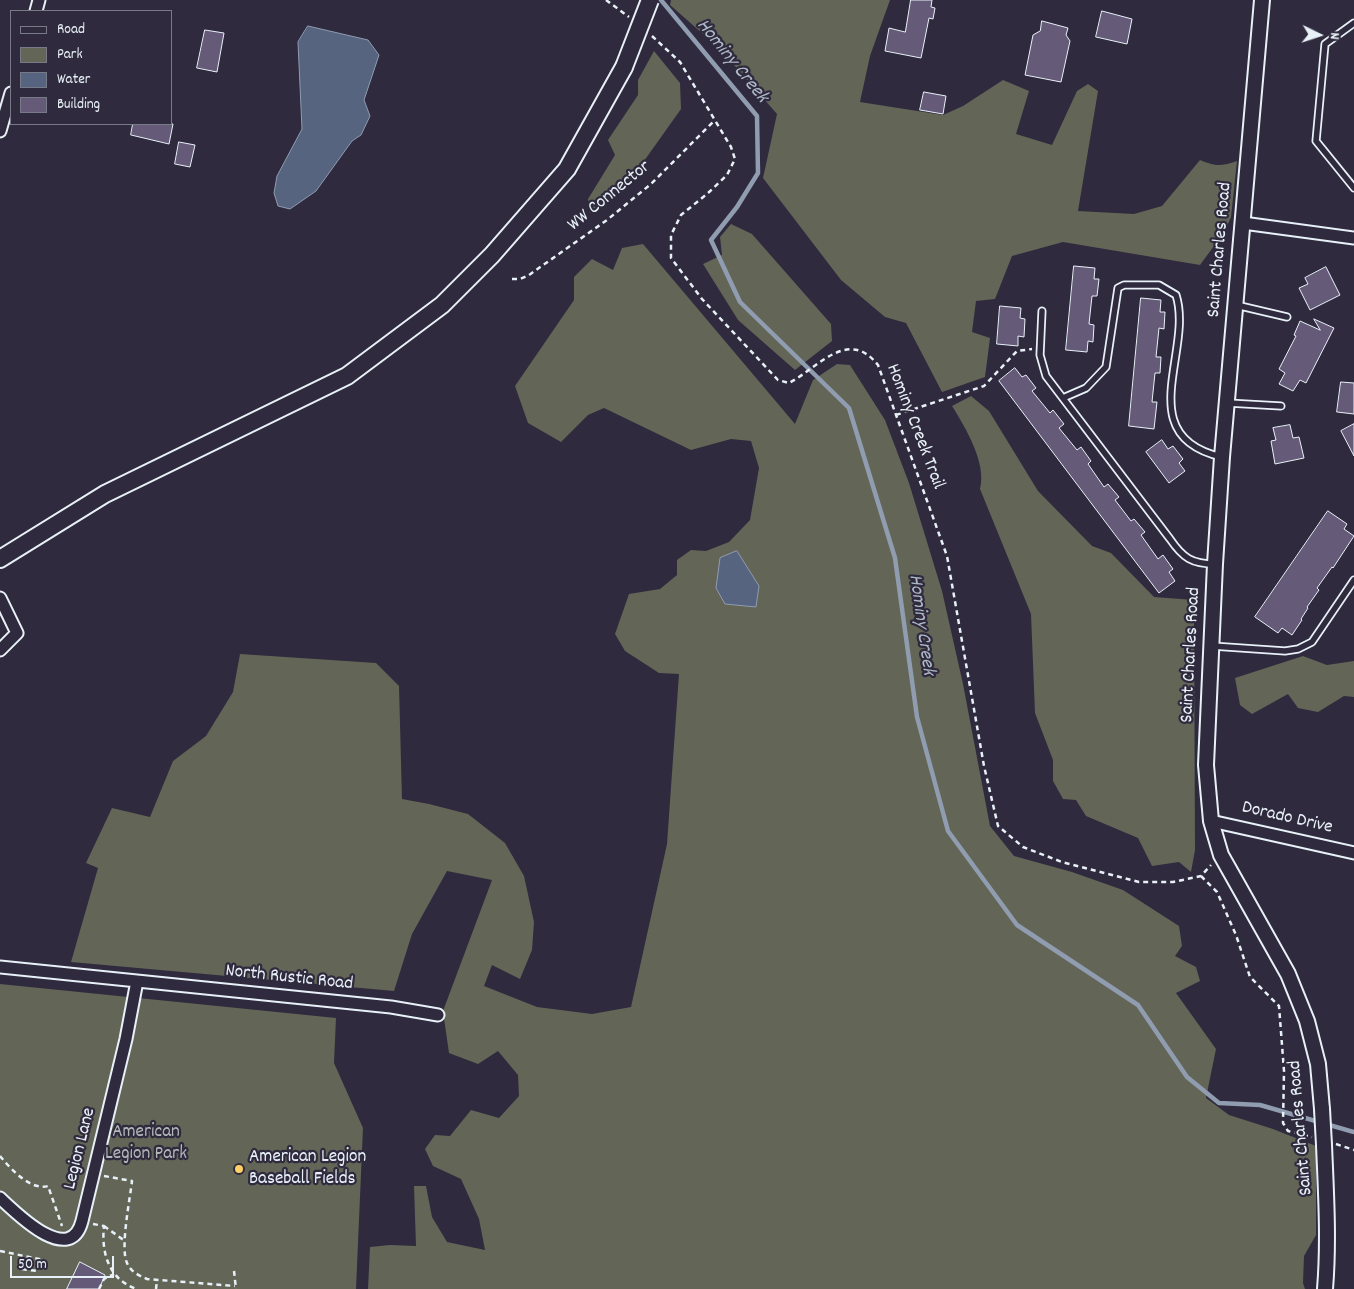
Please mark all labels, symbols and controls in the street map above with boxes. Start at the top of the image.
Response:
legend [10,10,172,125]
north arrow [1294,10,1344,60]
water label: Hominy Creek [690,15,772,109]
text: Road [57,19,85,41]
text: N [1324,32,1344,40]
text: Park [57,44,83,66]
text: Water [57,69,90,91]
text: Building [57,94,100,116]
street label: WW Connector [564,157,656,237]
street label: Saint Charles Road [1204,181,1238,319]
street label: Hominy Creek Trail [880,361,948,493]
water label: Hominy Creek [901,573,939,677]
street label: Saint Charles Road [1177,587,1207,723]
street label: Dorado Drive [1239,797,1335,841]
street label: North Rustic Road [224,961,354,997]
street label: Saint Charles Road [1285,1059,1319,1197]
street label: Legion Lane [60,1106,102,1192]
park label: American Legion Park [105,1122,187,1166]
place label: American Legion Baseball Fields [249,1147,366,1191]
marker: American Legion Baseball Fields [233,1163,245,1175]
scale bar [12,1246,116,1278]
text: 50 m [18,1254,47,1276]

